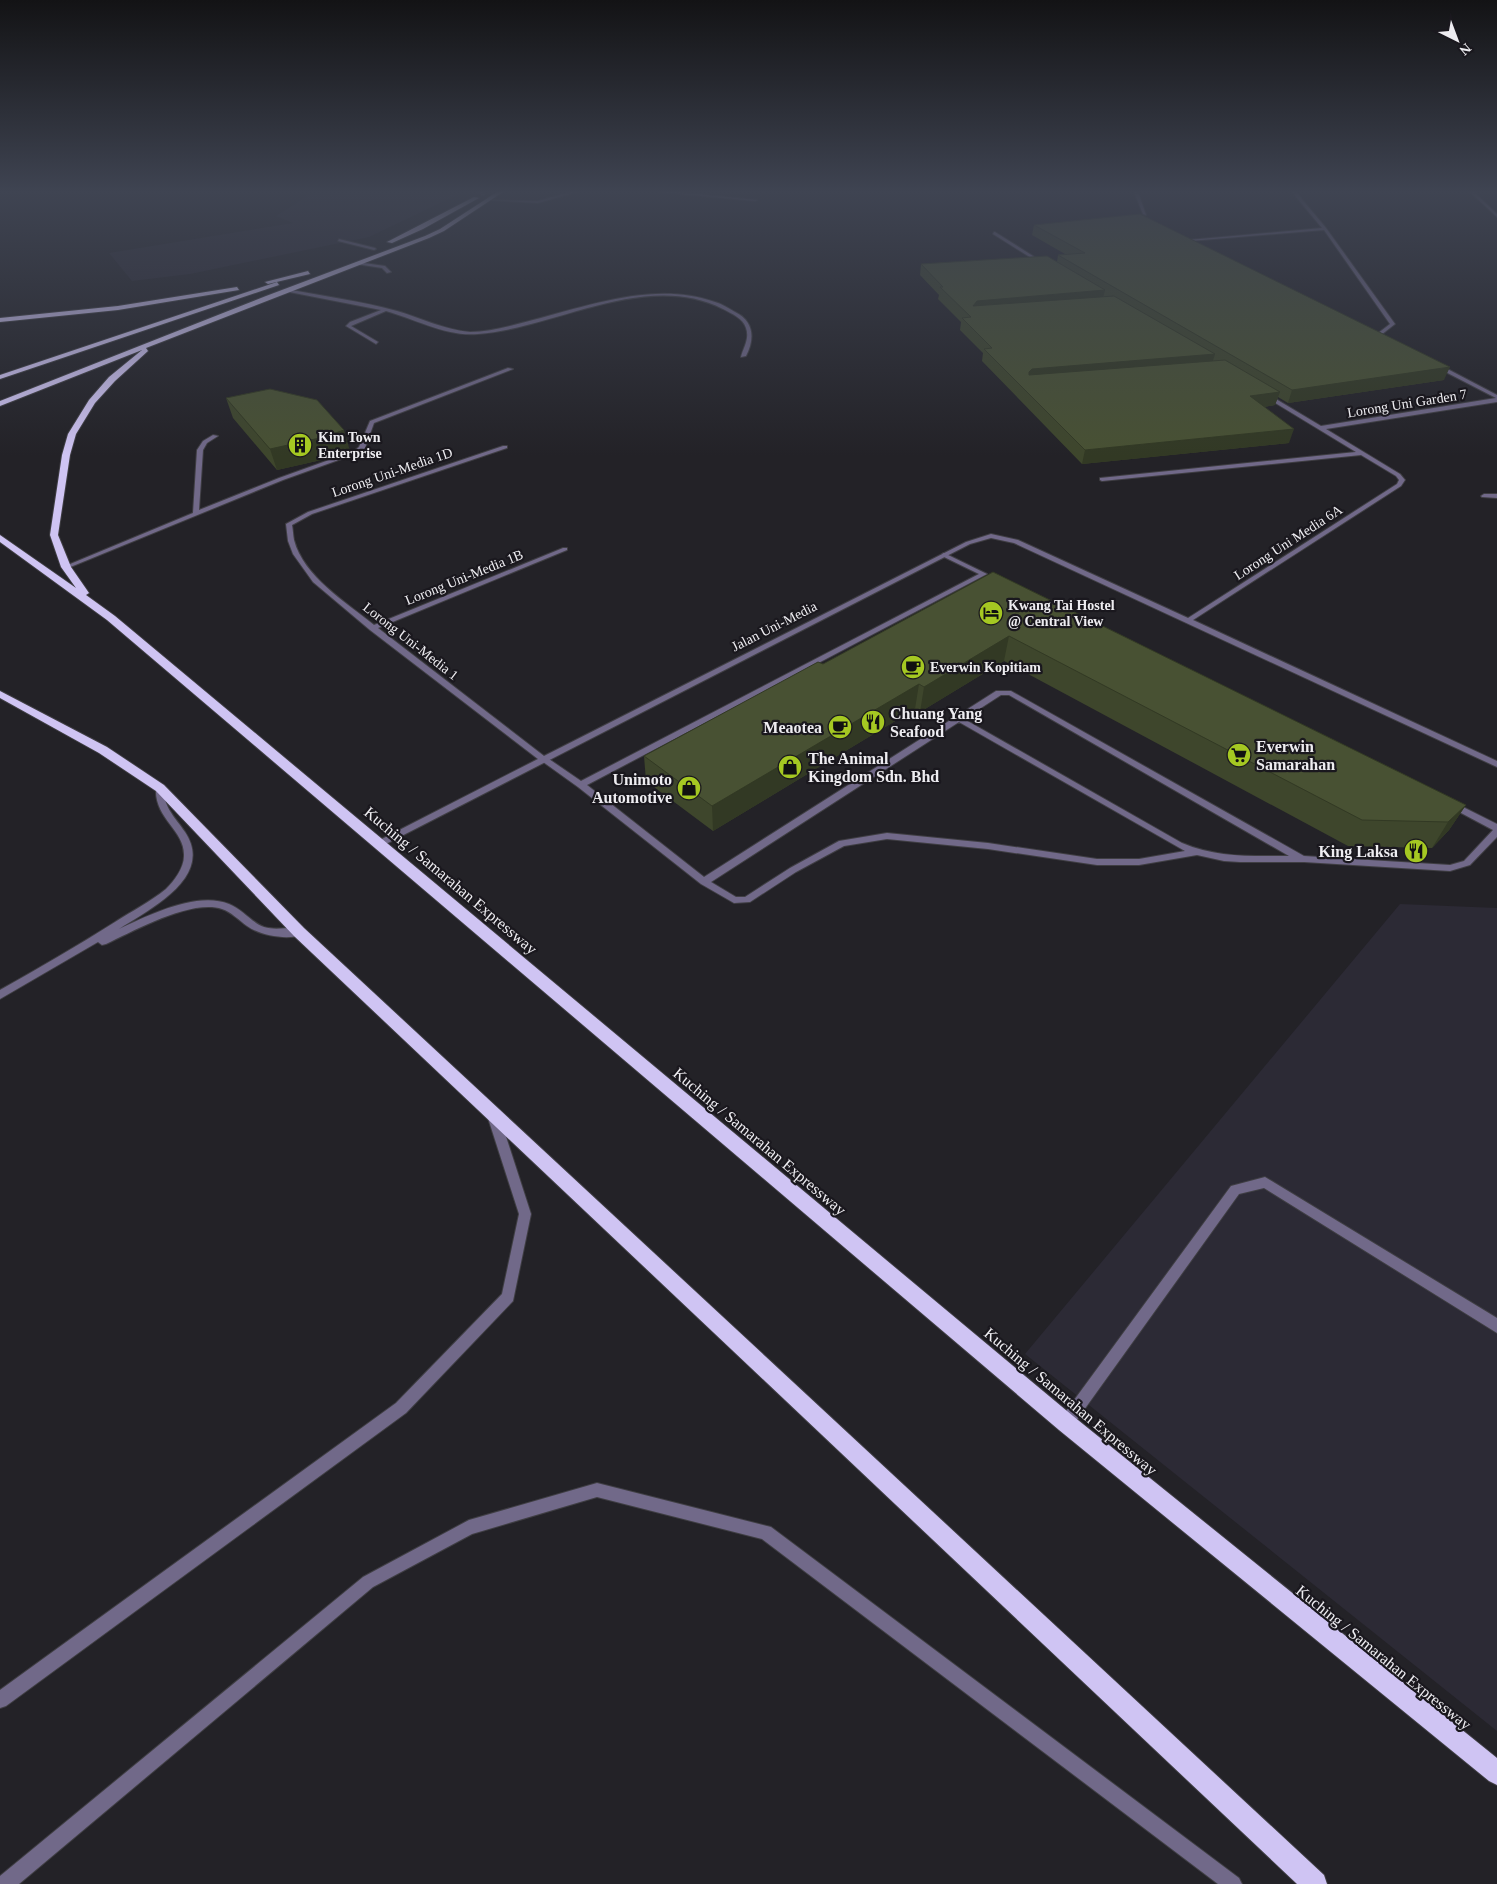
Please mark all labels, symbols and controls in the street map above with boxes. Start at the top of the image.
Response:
north arrow [1432,15,1482,65]
text: N [1457,40,1474,58]
street label: Lorong Uni Garden 7 [1346,387,1468,420]
place label: Kim Town Enterprise [318,430,382,461]
building icon: Kim Town Enterprise [287,432,313,458]
street label: Lorong Uni-Media 1D [330,445,455,500]
street label: Lorong Uni Media 6A [1232,501,1346,583]
street label: Lorong Uni-Media 1B [403,547,525,608]
street label: Jalan Uni-Media [729,598,820,654]
place label: Kwang Tai Hostel @ Central View [1008,598,1115,629]
street label: Lorong Uni-Media 1 [360,600,461,683]
hotel icon: Kwang Tai Hostel @ Central View [978,600,1004,626]
cafe icon: Everwin Kopitiam [900,654,926,680]
place label: Everwin Kopitiam [930,660,1041,675]
place label: Chuang Yang Seafood [890,705,982,740]
restaurant icon: Chuang Yang Seafood [860,709,886,735]
cafe icon: Meaotea [827,714,853,740]
place label: Meaotea [763,719,822,736]
place label: Everwin Samarahan [1256,738,1335,773]
supermarket icon: Everwin Samarahan [1226,742,1252,768]
place label: The Animal Kingdom Sdn. Bhd [808,750,939,786]
shop icon: The Animal Kingdom Sdn. Bhd [777,754,803,780]
place label: Unimoto Automotive [592,771,672,806]
shop icon: Unimoto Automotive [676,775,702,801]
street label: Kuching / Samarahan Expressway [360,803,540,958]
restaurant icon: King Laksa [1403,838,1429,864]
place label: King Laksa [1318,843,1398,861]
street label: Kuching / Samarahan Expressway [669,1064,849,1219]
street label: Kuching / Samarahan Expressway [980,1324,1160,1479]
street label: Kuching / Samarahan Expressway [1292,1582,1474,1734]

